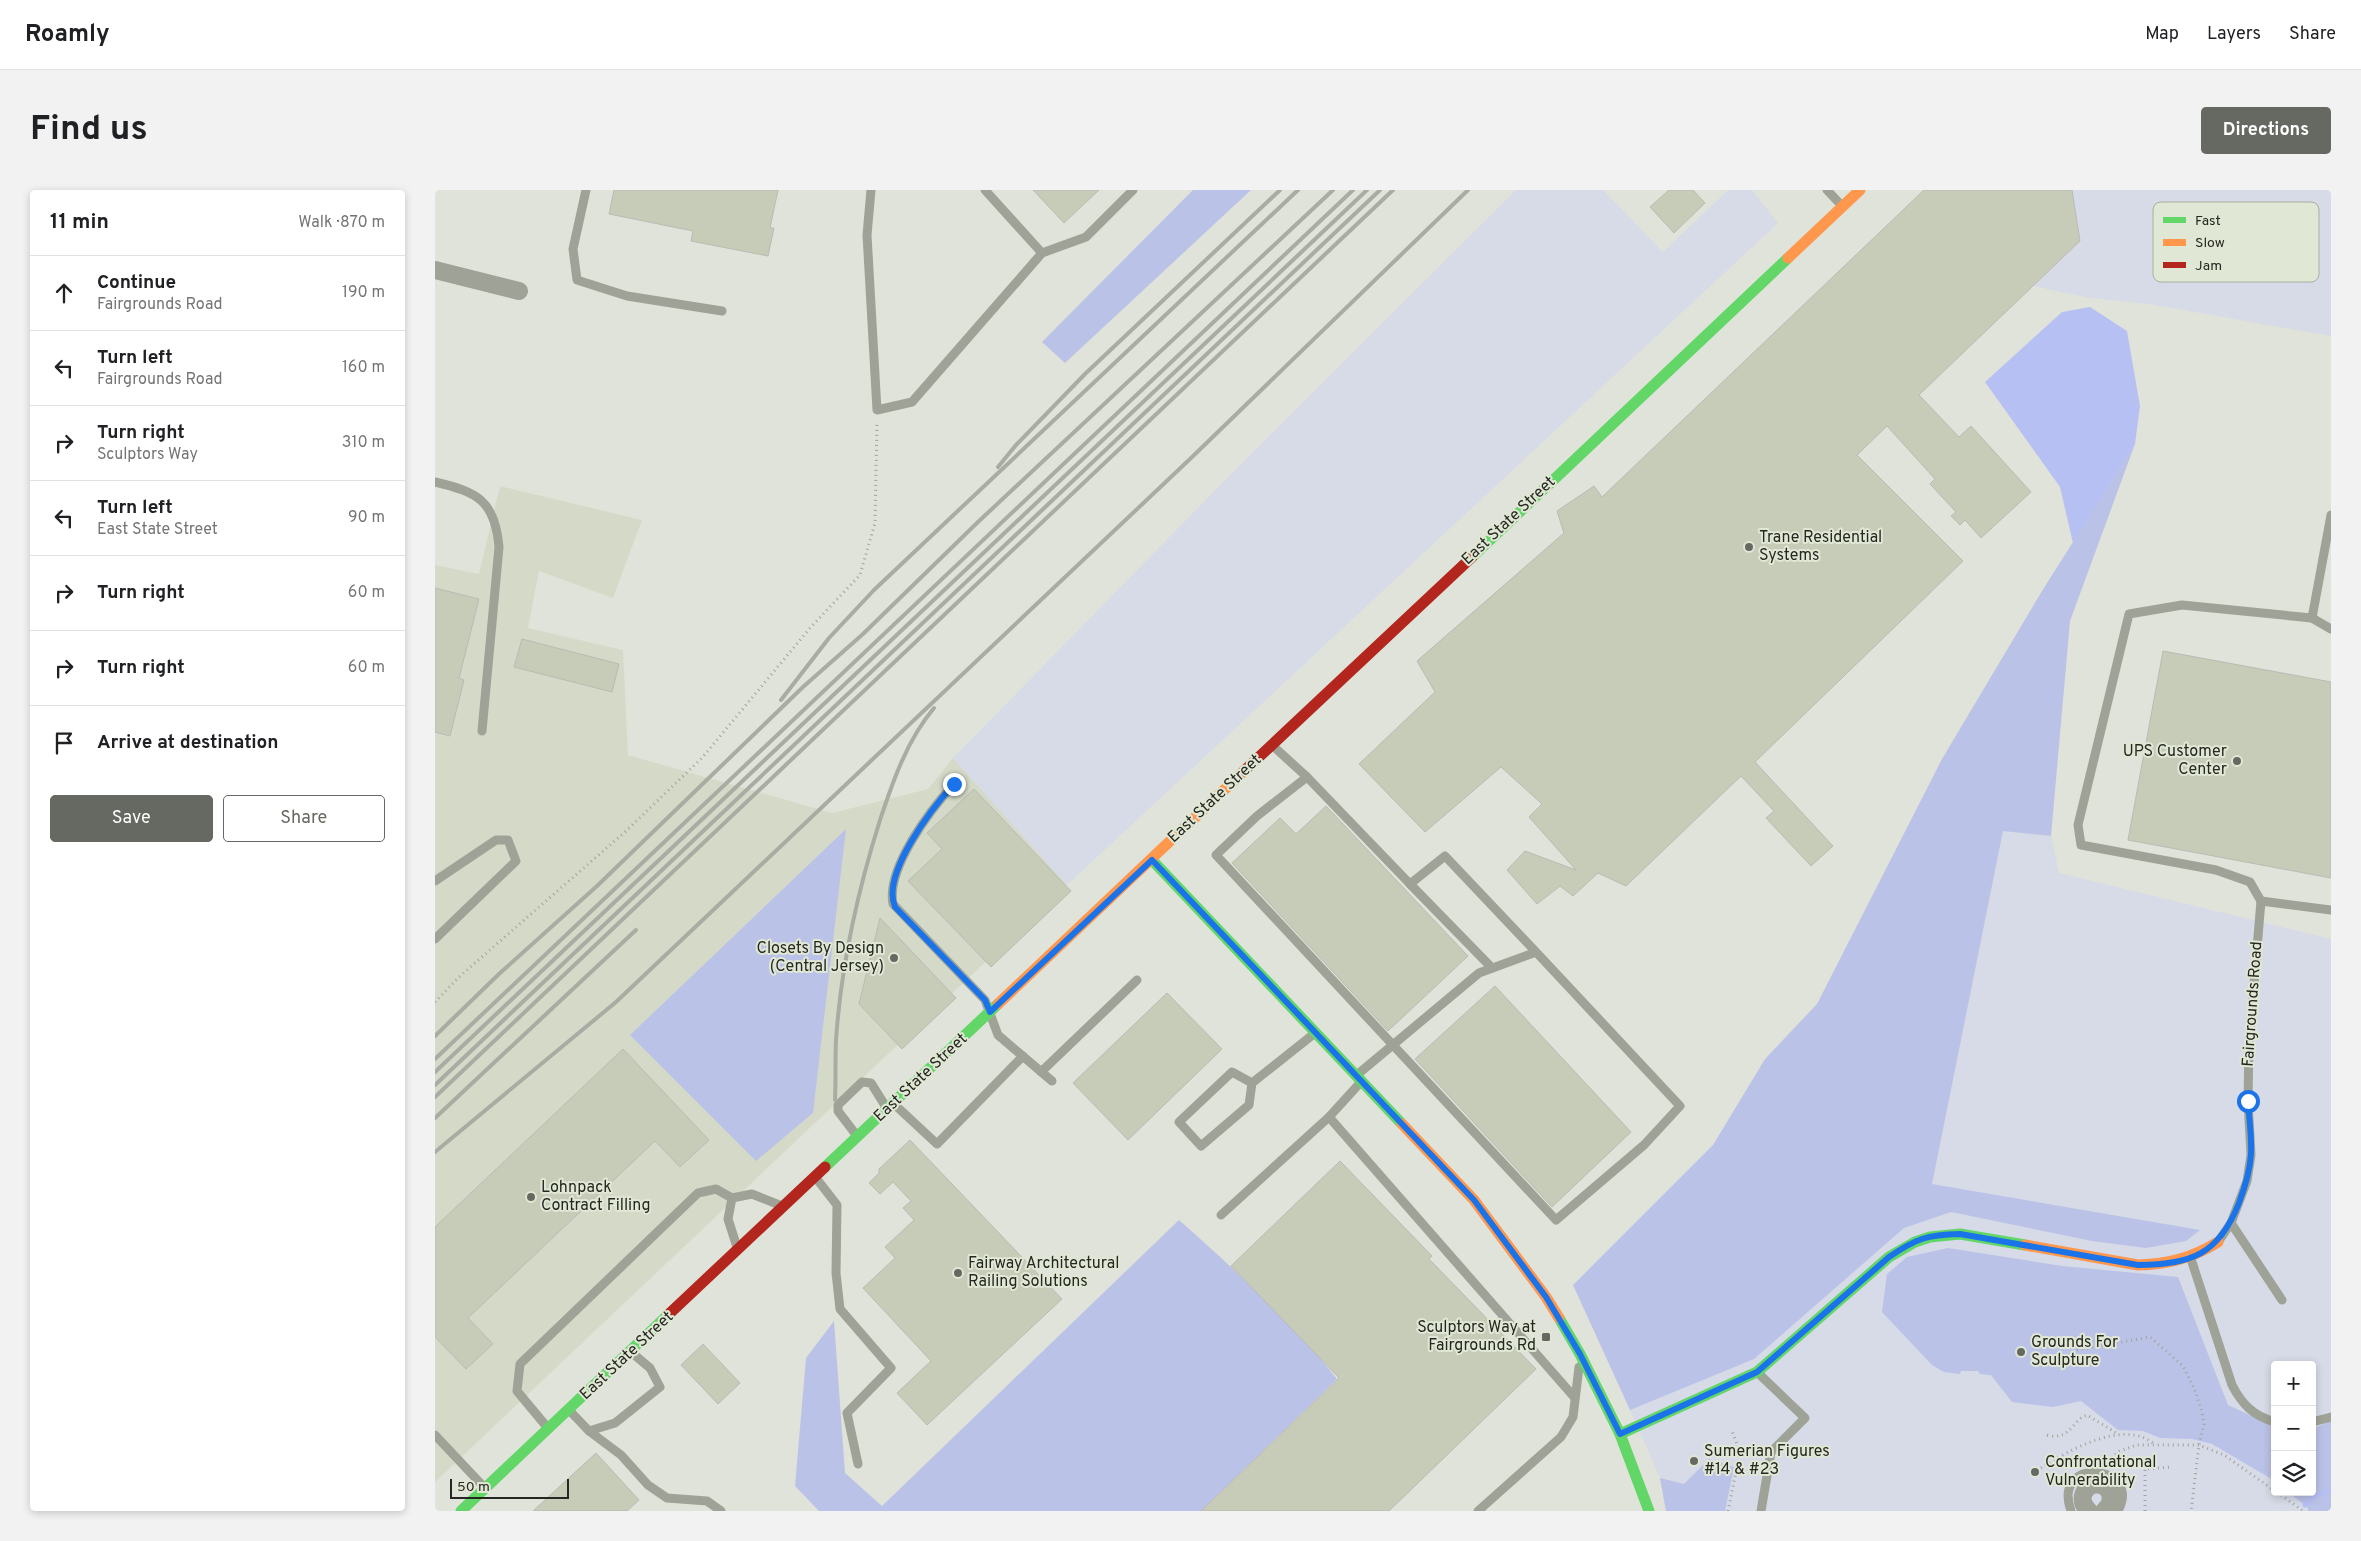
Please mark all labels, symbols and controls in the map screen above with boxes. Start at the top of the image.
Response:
text: Roamly [25,20,110,50]
text: Map [2145,23,2179,46]
text: Layers [2207,23,2261,46]
text: Share [2289,23,2336,46]
button: Directions [2201,107,2331,154]
text: Find us [30,108,148,152]
legend [2153,202,2319,282]
text: 11 min [50,209,109,236]
text: Walk · 870 m [298,213,385,233]
text: Fast [2195,213,2221,230]
text: Slow [2195,235,2225,252]
text: Jam [2195,258,2222,275]
text: Continue [97,271,176,295]
icon: ahead [50,279,78,307]
text: 190 m [342,283,385,303]
text: Fairgrounds Road [97,295,223,315]
text: Turn left [97,346,173,370]
icon: left [50,354,78,382]
text: 160 m [342,358,385,378]
text: Fairgrounds Road [97,370,223,390]
text: Turn right [97,421,185,445]
icon: right [50,429,78,457]
text: 310 m [342,433,385,453]
text: Sculptors Way [97,445,198,465]
street label: East State Street [1458,472,1560,570]
text: Turn left [97,496,173,520]
icon: left [50,504,78,532]
text: 90 m [348,508,385,528]
text: East State Street [97,520,218,540]
place label: Trane Residential Systems [1759,528,1882,566]
marker: Trane Residential Systems [1743,541,1755,553]
icon: right [50,579,78,607]
text: Turn right [97,581,185,605]
text: 60 m [348,583,385,603]
icon: right [50,654,78,682]
text: Turn right [97,656,185,680]
text: 60 m [348,658,385,678]
icon: arrive [50,729,78,757]
text: Arrive at destination [97,731,278,755]
place label: UPS Customer Center [2123,742,2227,780]
street label: East State Street [1164,750,1266,848]
marker: UPS Customer Center [2231,755,2243,767]
route end [943,773,966,796]
button: Save [50,795,213,842]
button: Share [223,795,385,842]
place label: Closets By Design (Central Jersey) [757,939,884,977]
street label: Fairgrounds Road [2239,941,2267,1067]
marker: Closets By Design (Central Jersey) [888,952,900,964]
street label: East State Street [870,1029,972,1127]
route start [2237,1090,2260,1113]
place label: Lohnpack Contract Filling [541,1178,650,1216]
marker: Lohnpack Contract Filling [525,1191,537,1203]
place label: Fairway Architectural Railing Solutions [968,1254,1119,1292]
marker: Fairway Architectural Railing Solutions [952,1267,964,1279]
street label: East State Street [576,1307,678,1405]
place label: Sculptors Way at Fairgrounds Rd [1417,1318,1536,1356]
marker: Sculptors Way at Fairgrounds Rd [1540,1331,1552,1343]
place label: Grounds For Sculpture [2031,1333,2118,1371]
marker: Grounds For Sculpture [2015,1346,2027,1358]
map controls [2271,1361,2316,1496]
button: + [2271,1361,2316,1406]
button: − [2271,1406,2316,1451]
place label: Sumerian Figures #14 & #23 [1704,1442,1830,1480]
button: layers [2271,1451,2316,1496]
place label: Confrontational Vulnerability [2045,1453,2156,1491]
marker: Sumerian Figures #14 & #23 [1688,1455,1700,1467]
marker: Confrontational Vulnerability [2029,1466,2041,1478]
scale bar [450,1476,569,1499]
text: 50 m [457,1479,490,1496]

